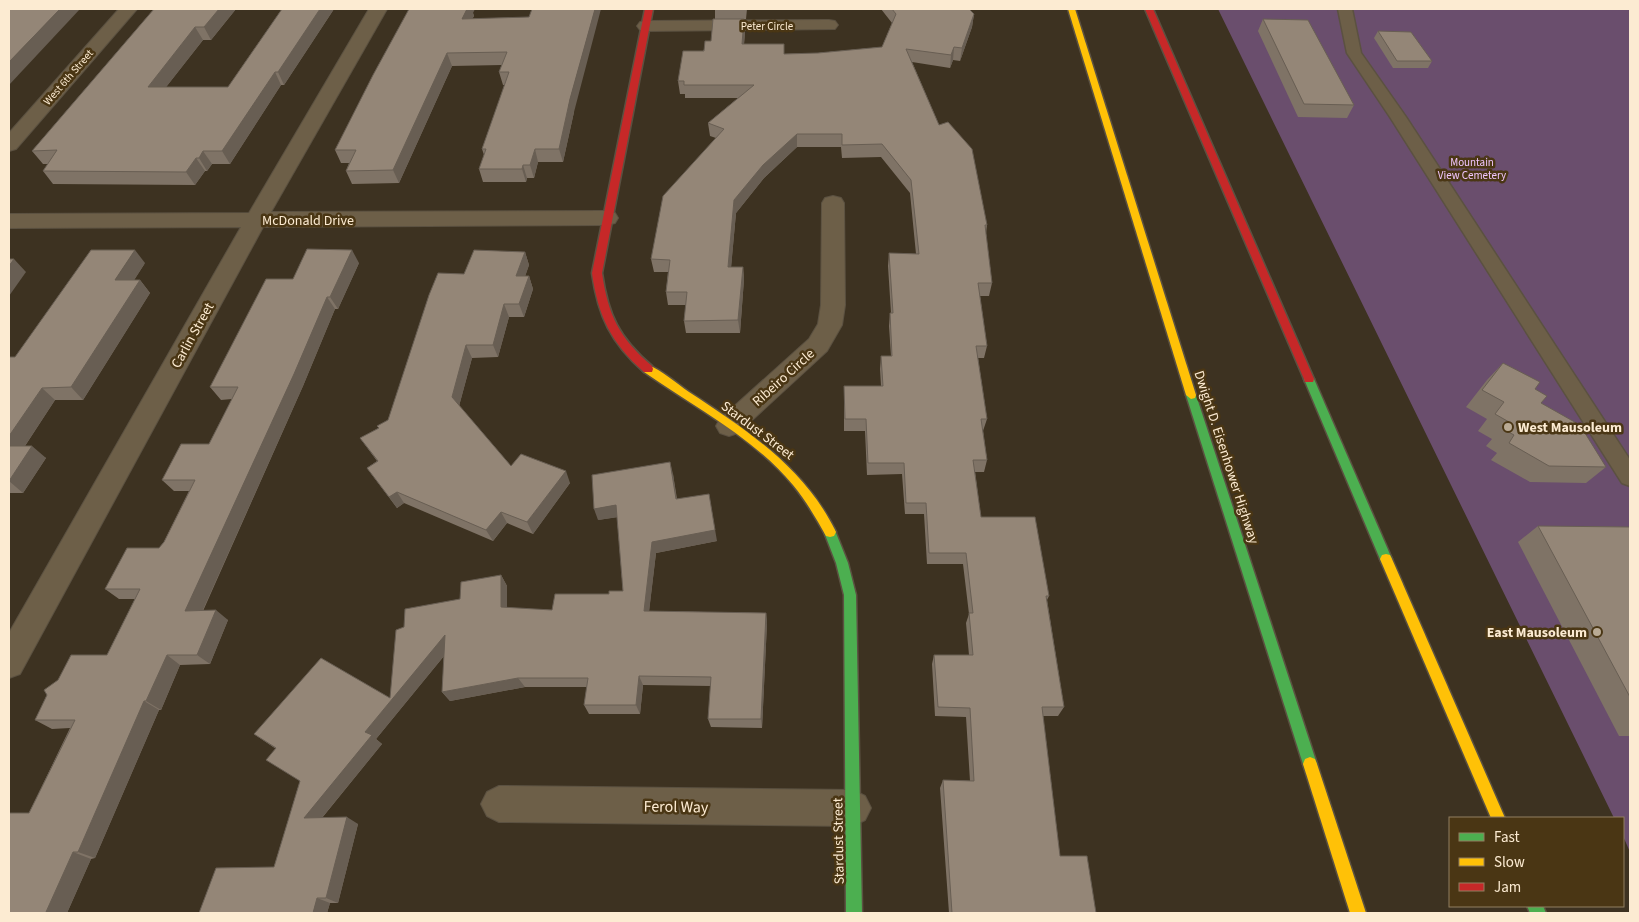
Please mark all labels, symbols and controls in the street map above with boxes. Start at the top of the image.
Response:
street label: Peter Circle [741,19,794,34]
street label: West 6th Street [40,46,97,108]
park label: Mountain View Cemetery [1438,155,1506,183]
street label: McDonald Drive [262,211,354,231]
street label: Carlin Street [167,299,219,372]
street label: Ribeiro Circle [748,344,819,411]
street label: Dwight D. Eisenhower Highway [1189,368,1264,547]
street label: Stardust Street [717,397,798,465]
place label: West Mausoleum [1518,418,1622,438]
marker: West Mausoleum [1502,421,1514,433]
place label: East Mausoleum [1487,623,1587,643]
marker: East Mausoleum [1591,626,1603,638]
street label: Ferol Way [643,795,709,819]
street label: Stardust Street [828,797,850,885]
legend [1449,817,1624,907]
text: Fast [1494,827,1520,848]
text: Slow [1494,852,1525,873]
text: Jam [1494,877,1521,898]

